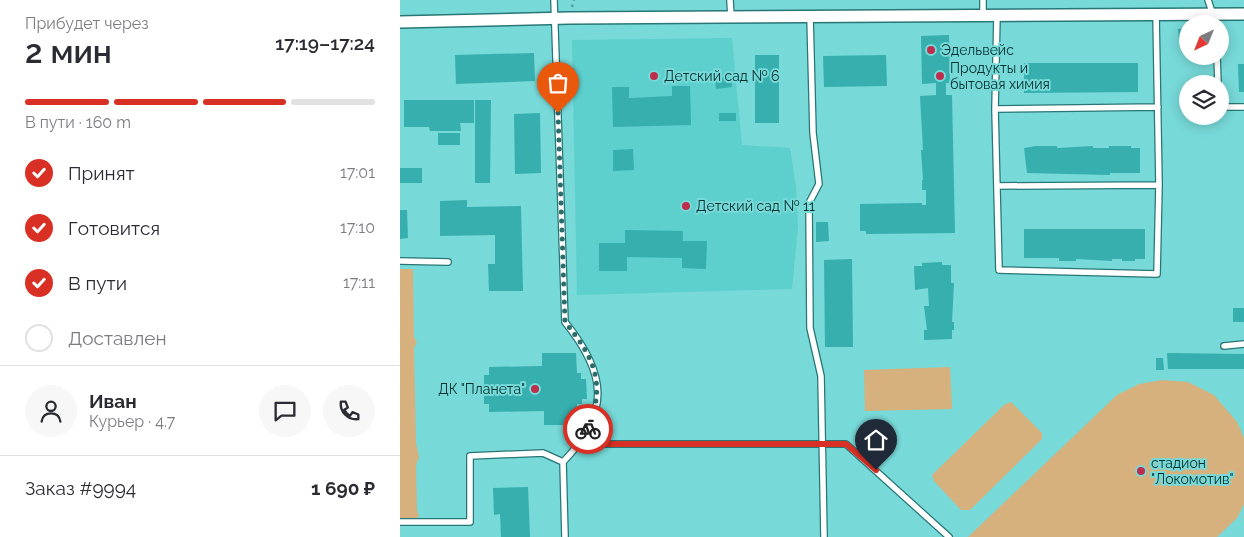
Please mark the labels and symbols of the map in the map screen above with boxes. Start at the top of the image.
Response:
north arrow [1179,15,1229,65]
place label: Эдельвейс [941,42,1014,58]
marker: Эдельвейс [925,44,937,56]
place label: Продукты и бытовая химия [950,60,1050,92]
pin [537,62,579,113]
place label: Детский сад № 6 [664,68,780,84]
marker: Детский сад № 6 [648,70,660,82]
marker: Продукты и бытовая химия [934,70,946,82]
place label: Детский сад № 11 [696,198,815,214]
marker: Детский сад № 11 [680,200,692,212]
place label: ДК "Планета" [438,381,525,397]
marker: ДК "Планета" [529,383,541,395]
courier [563,404,613,454]
pin [855,419,897,470]
place label: стадион "Локомотив" [1151,455,1234,487]
marker: стадион "Локомотив" [1135,465,1147,477]

